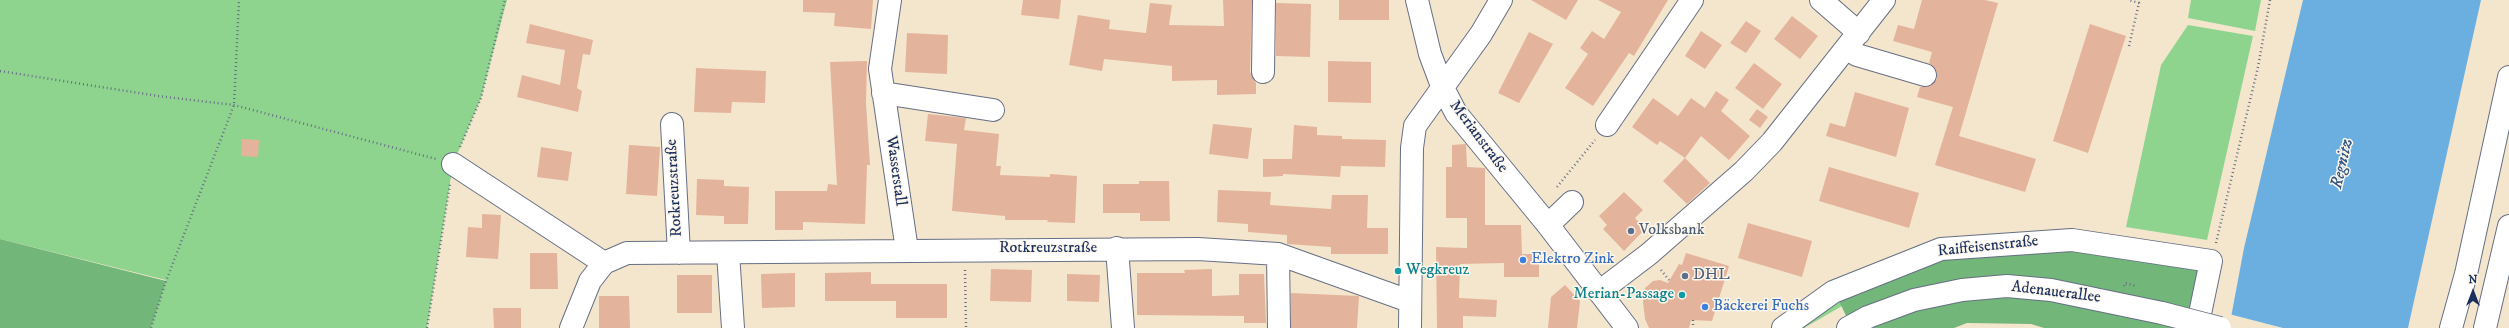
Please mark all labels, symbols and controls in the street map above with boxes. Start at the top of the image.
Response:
street label: Merianstraße [1445,97,1511,177]
street label: Wasserstall [881,135,909,207]
water label: Regnitz [2327,137,2359,191]
street label: Rotkreuzstraße [663,138,687,238]
place label: Volksbank [1639,221,1705,241]
marker: Volksbank [1626,226,1636,236]
street label: Raiffeisenstraße [1937,232,2039,262]
street label: Rotkreuzstraße [999,239,1097,259]
place label: Elektro Zink [1531,250,1615,270]
marker: Elektro Zink [1518,255,1528,265]
place label: Wegkreuz [1406,261,1469,281]
marker: Wegkreuz [1393,266,1403,276]
place label: DHL [1693,266,1730,286]
marker: DHL [1680,271,1690,281]
north arrow [2453,272,2493,312]
text: N [2468,273,2478,287]
street label: Adenauerallee [2010,278,2102,308]
place label: Merian-Passage [1573,285,1674,305]
marker: Merian-Passage [1677,290,1687,300]
place label: Bäckerei Fuchs [1713,297,1809,317]
marker: Bäckerei Fuchs [1700,302,1710,312]

